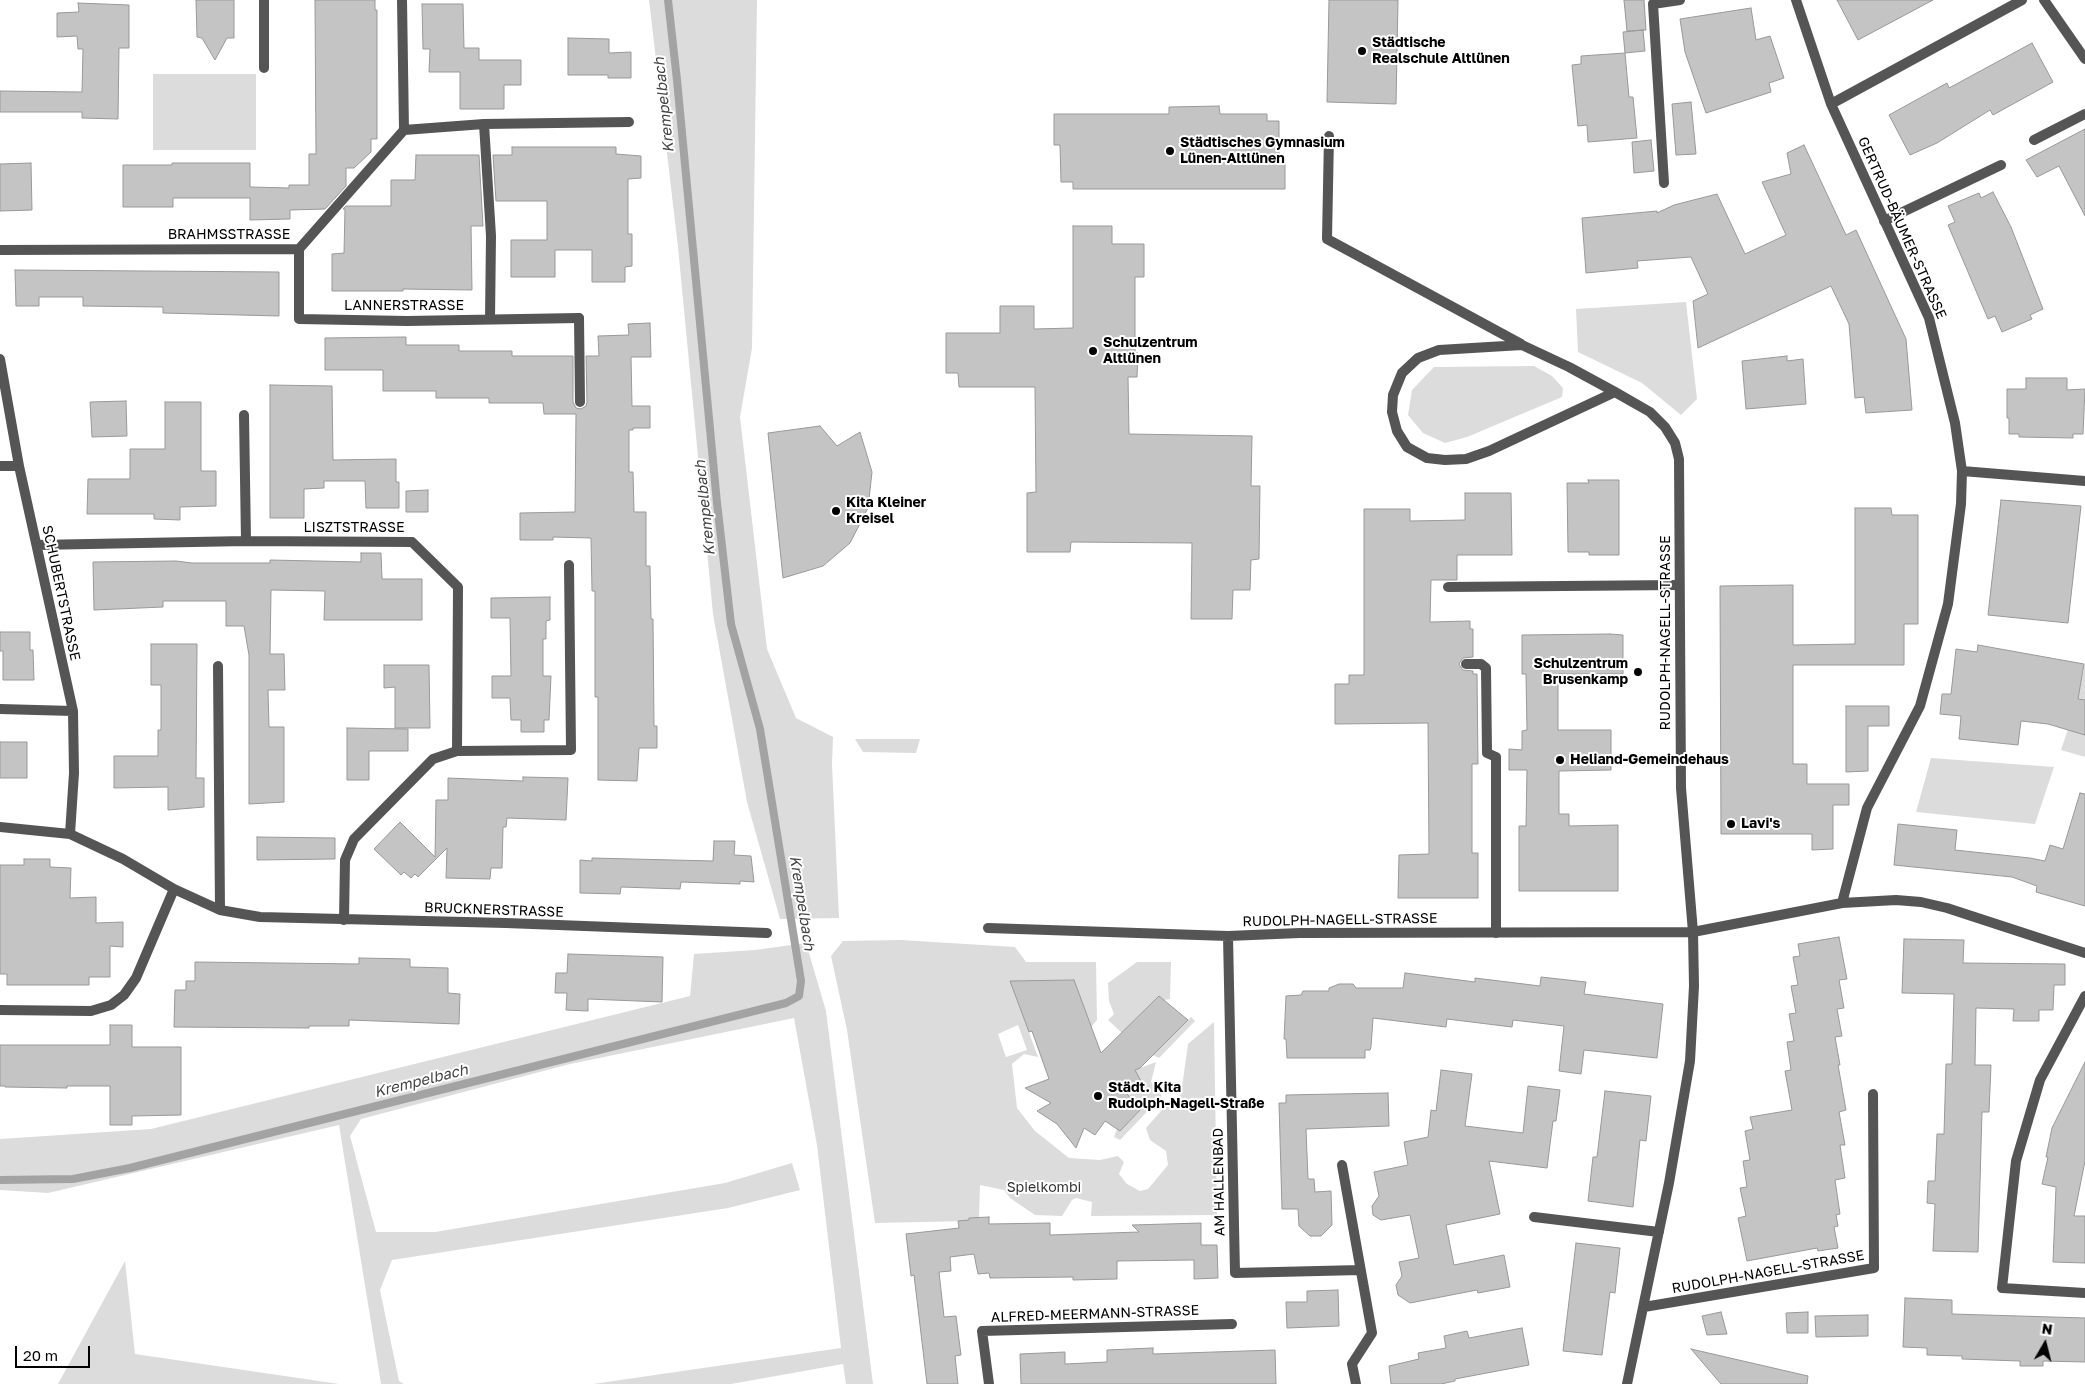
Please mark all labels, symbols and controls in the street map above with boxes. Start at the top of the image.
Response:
place label: Städtische Realschule Altlünen [1372,35,1510,68]
marker: Städtische Realschule Altlünen [1356,45,1368,57]
water label: Krempelbach [650,56,678,154]
street label: GERTRUD-BÄUMER-STRASSE [1854,134,1950,322]
place label: Städtisches Gymnasium Lünen-Altlünen [1180,135,1345,168]
marker: Städtisches Gymnasium Lünen-Altlünen [1164,145,1176,157]
street label: BRAHMSSTRASSE [168,227,290,243]
street label: LANNERSTRASSE [344,298,464,314]
place label: Schulzentrum Altlünen [1103,335,1198,368]
marker: Schulzentrum Altlünen [1087,345,1099,357]
water label: Krempelbach [691,459,719,557]
place label: Kita Kleiner Kreisel [846,495,926,528]
marker: Kita Kleiner Kreisel [830,505,842,517]
street label: LISZTSTRASSE [304,520,404,536]
street label: SCHUBERTSTRASSE [38,524,84,662]
street label: RUDOLPH-NAGELL-STRASSE [1658,535,1674,731]
place label: Schulzentrum Brusenkamp [1533,656,1628,689]
marker: Schulzentrum Brusenkamp [1632,666,1644,678]
place label: Heliand-Gemeindehaus [1570,752,1729,768]
marker: Heliand-Gemeindehaus [1554,754,1566,766]
place label: Lavi's [1741,816,1780,832]
marker: Lavi's [1725,818,1737,830]
water label: Krempelbach [786,854,818,952]
street label: BRUCKNERSTRASSE [424,899,564,921]
street label: RUDOLPH-NAGELL-STRASSE [1242,910,1438,930]
water label: Krempelbach [372,1061,470,1101]
place label: Städt. Kita Rudolph-Nagell-Straße [1108,1080,1265,1112]
marker: Städt. Kita Rudolph-Nagell-Straße [1092,1090,1104,1102]
street label: AM HALLENBAD [1210,1128,1228,1236]
park label: Spielkombi [1007,1180,1081,1196]
street label: RUDOLPH-NAGELL-STRASSE [1671,1247,1865,1297]
street label: ALFRED-MEERMANN-STRASSE [991,1302,1199,1326]
north arrow [2020,1319,2070,1369]
text: N [2041,1319,2054,1338]
scale bar [18,1336,92,1368]
text: 20 m [23,1346,58,1364]

